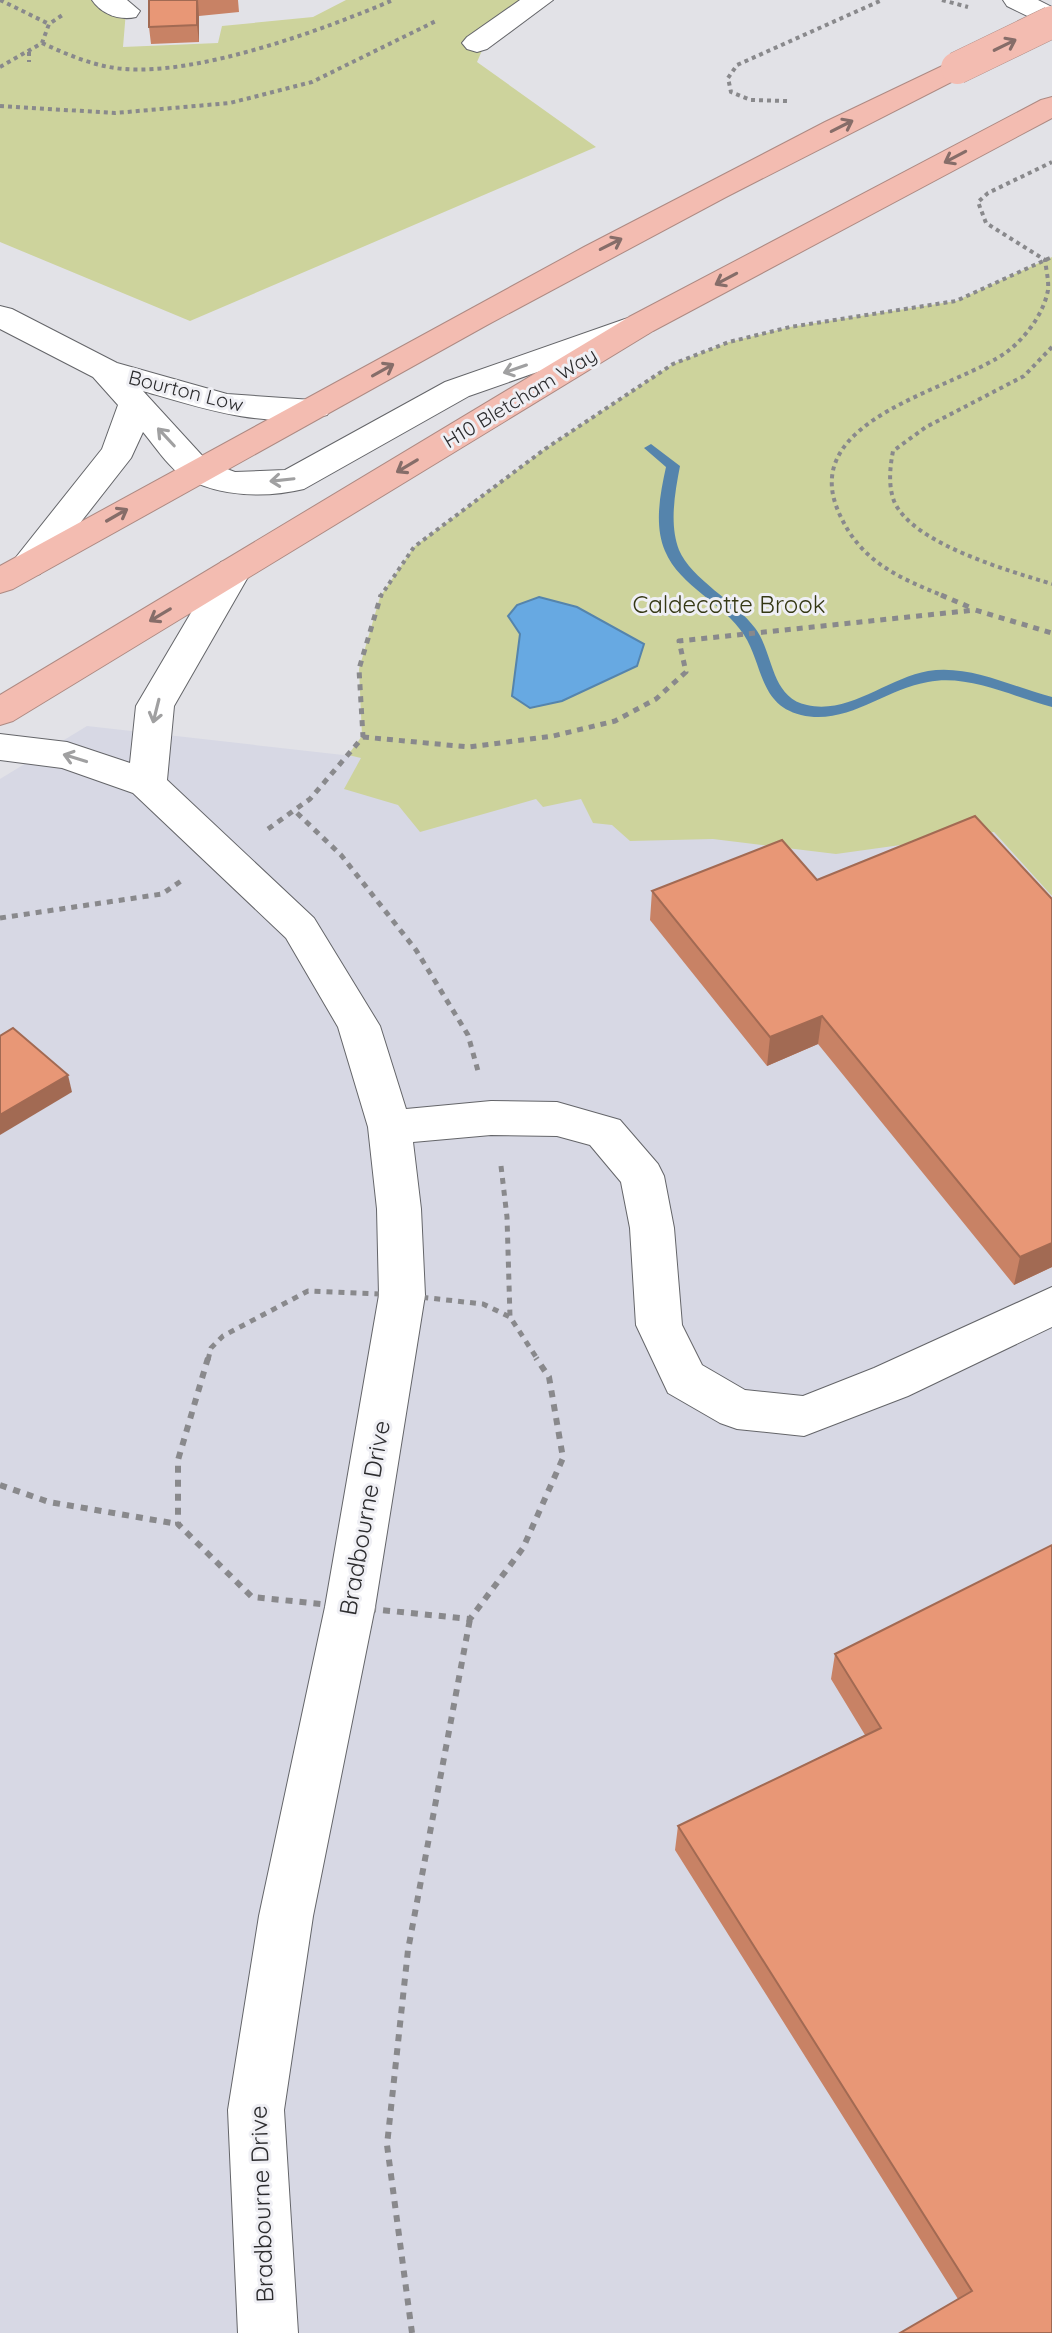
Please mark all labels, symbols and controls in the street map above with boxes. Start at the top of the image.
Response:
one-way arrow [992,37,1016,52]
one-way arrow [830,117,854,133]
one-way arrow [944,149,967,165]
one-way arrow [599,236,623,252]
one-way arrow [714,272,738,288]
street label: H10 Bletcham Way [438,342,601,453]
one-way arrow [371,362,395,377]
one-way arrow [503,363,528,377]
street label: Bourton Low [126,364,246,417]
one-way arrow [157,427,175,447]
one-way arrow [396,458,419,474]
one-way arrow [269,473,295,488]
one-way arrow [104,507,128,522]
park label: Caldecotte Brook [633,589,825,619]
one-way arrow [149,607,172,623]
one-way arrow [148,698,163,724]
one-way arrow [63,750,88,764]
street label: Bradbourne Drive [332,1418,396,1618]
street label: Bradbourne Drive [243,2105,279,2303]

